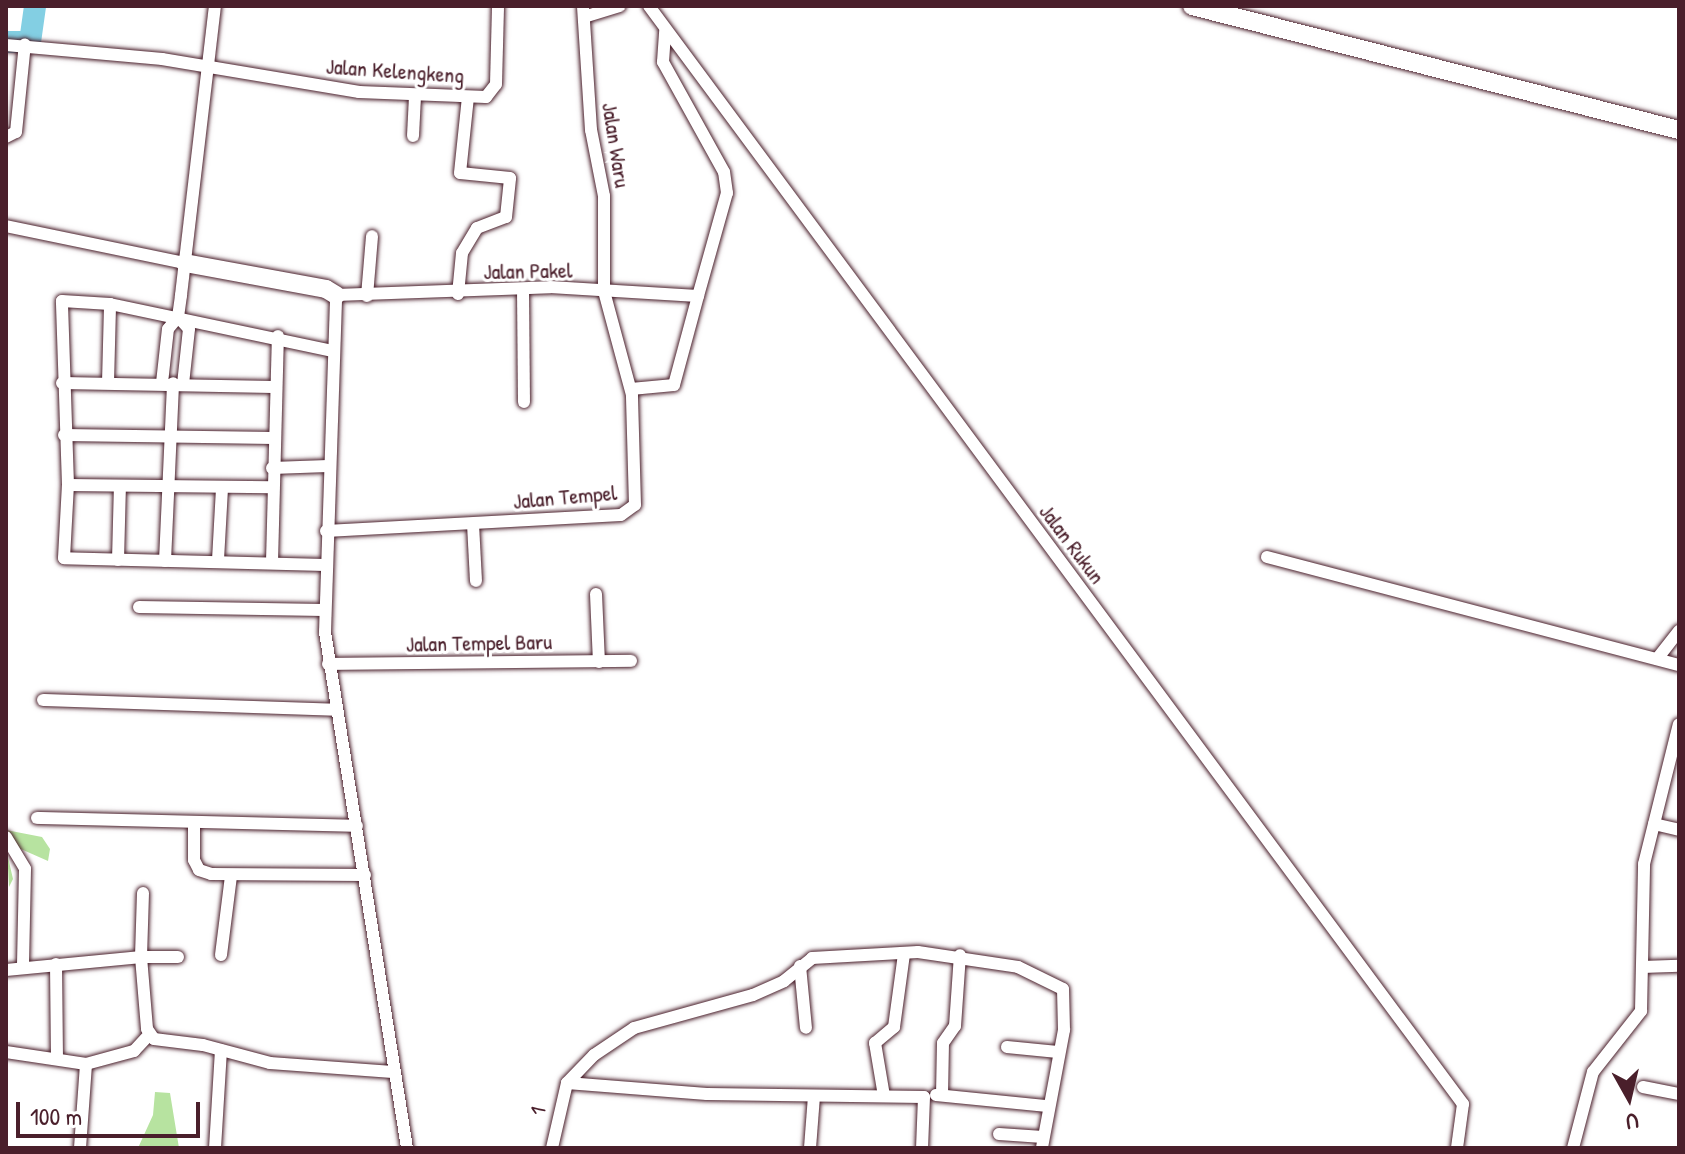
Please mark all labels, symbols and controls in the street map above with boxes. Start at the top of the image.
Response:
street label: Jalan Kelengkeng [325,53,465,89]
street label: Jalan Waru [596,101,636,189]
street label: Jalan Pakel [483,257,573,285]
street label: Jalan Tempel [512,479,618,515]
street label: Jalan Rukun [1034,499,1110,589]
street label: Jalan Tempel Baru [406,629,552,657]
north arrow [1589,1058,1669,1138]
scale bar [20,1086,204,1136]
text: 100 m [30,1100,82,1132]
street label: 1 [524,1104,552,1118]
text: U [1624,1106,1640,1137]

